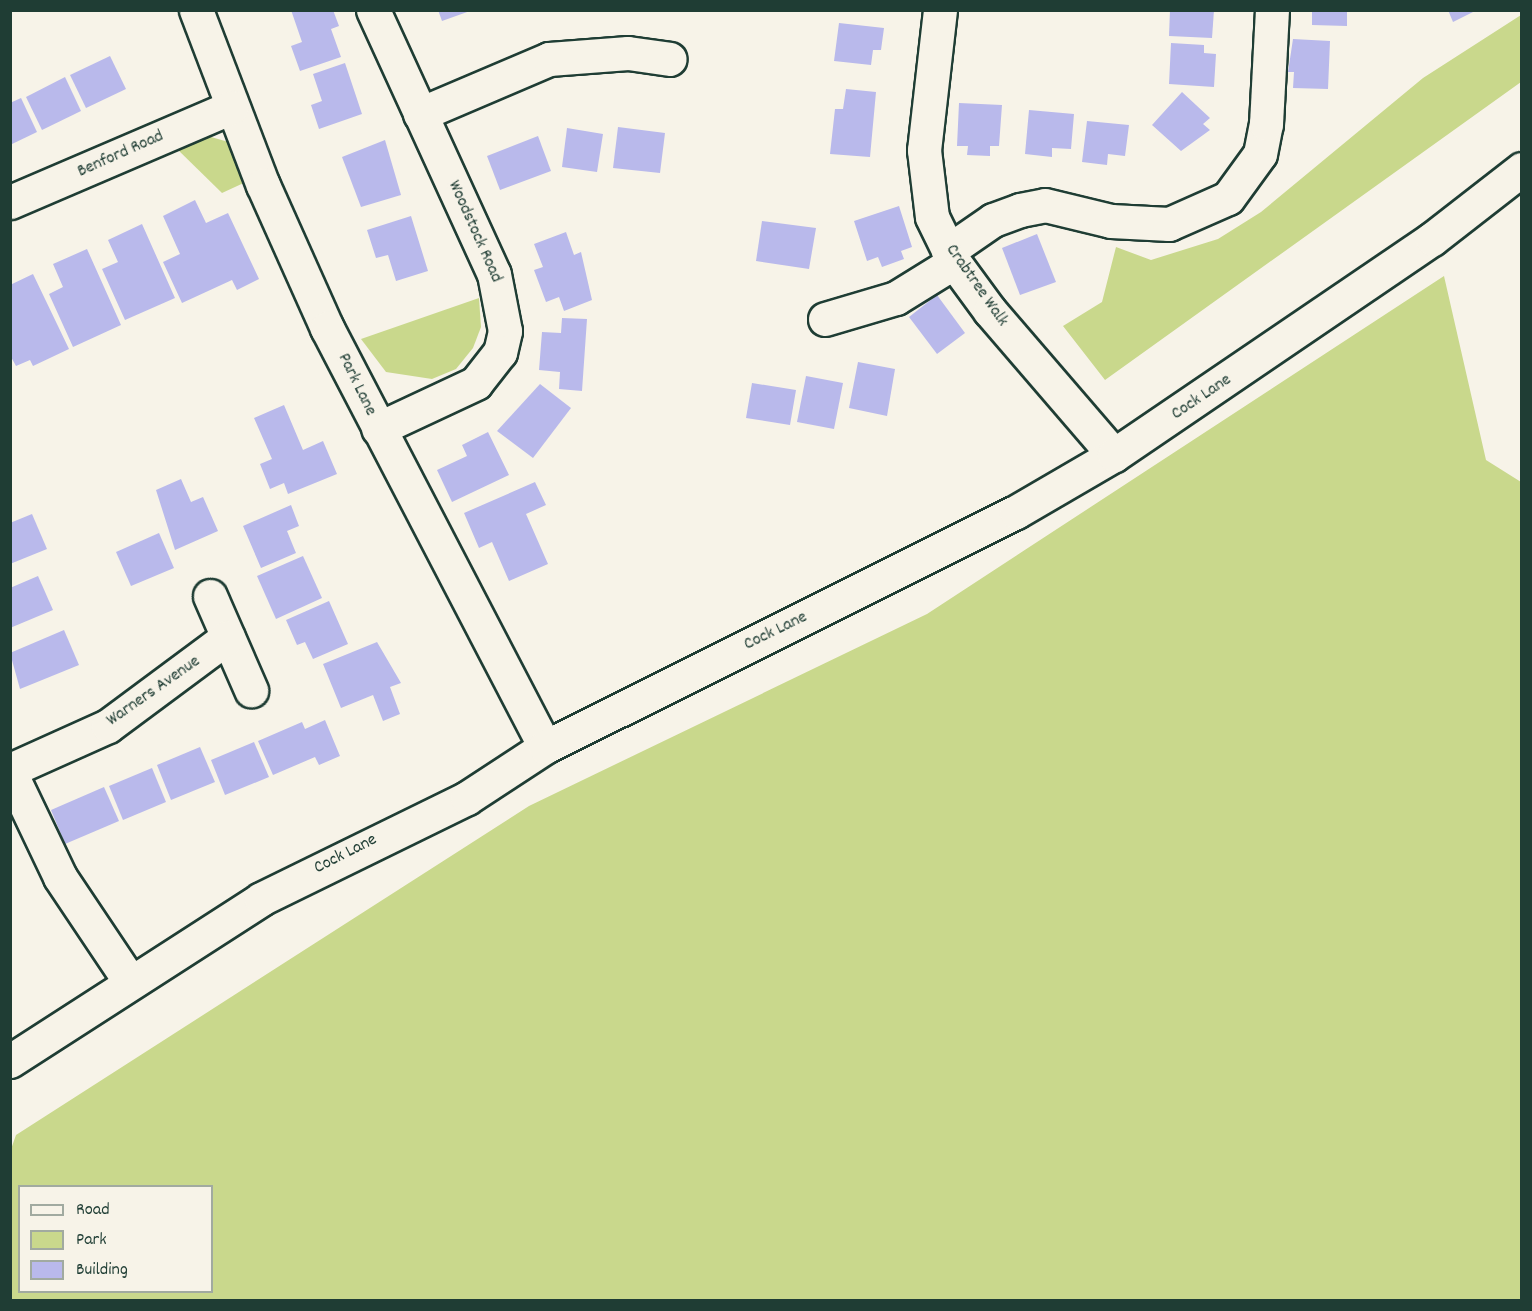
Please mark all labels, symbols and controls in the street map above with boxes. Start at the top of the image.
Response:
street label: Benford Road [75,126,167,184]
street label: Woodstock Road [442,178,506,286]
street label: Crabtree Walk [940,241,1012,331]
street label: Park Lane [332,350,380,420]
street label: Cock Lane [1168,370,1236,426]
street label: Cock Lane [741,607,811,657]
street label: Warners Avenue [103,652,205,732]
street label: Cock Lane [311,830,381,880]
legend [18,1185,213,1293]
text: Road [76,1198,110,1223]
text: Park [76,1228,107,1253]
text: Building [76,1258,128,1283]

